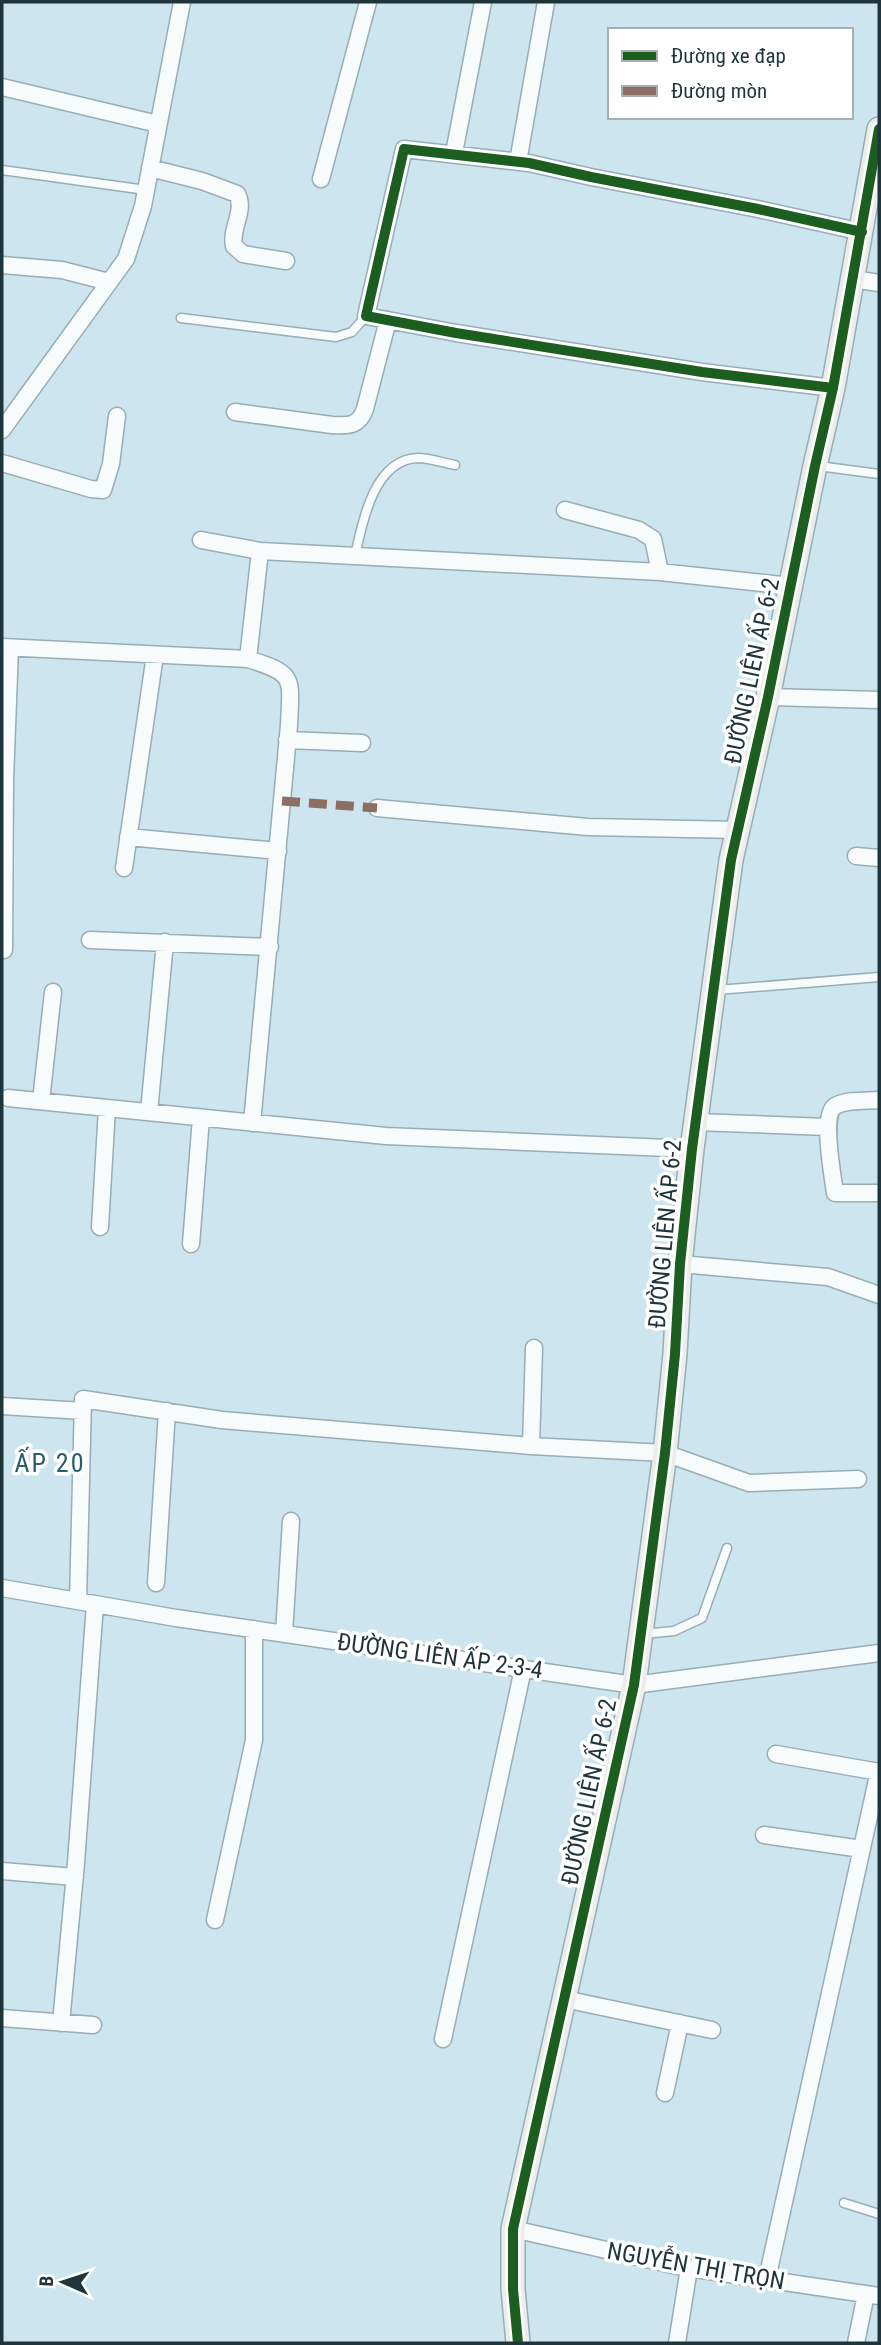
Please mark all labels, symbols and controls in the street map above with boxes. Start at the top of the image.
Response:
legend [608,28,853,119]
text: Đường xe đạp [671,44,786,68]
text: Đường mòn [671,79,767,103]
street label: ĐƯỜNG LIÊN ẤP 6-2 [717,575,785,767]
street label: ĐƯỜNG LIÊN ẤP 6-2 [641,1138,687,1330]
district label: ẤP 20 [14,1446,86,1478]
street label: ĐƯỜNG LIÊN ẤP 2-3-4 [335,1626,545,1684]
street label: ĐƯỜNG LIÊN ẤP 6-2 [554,1696,622,1888]
street label: NGUYỄN THỊ TRỌN [605,2234,788,2295]
north arrow [28,2247,98,2317]
text: B [35,2275,58,2287]

